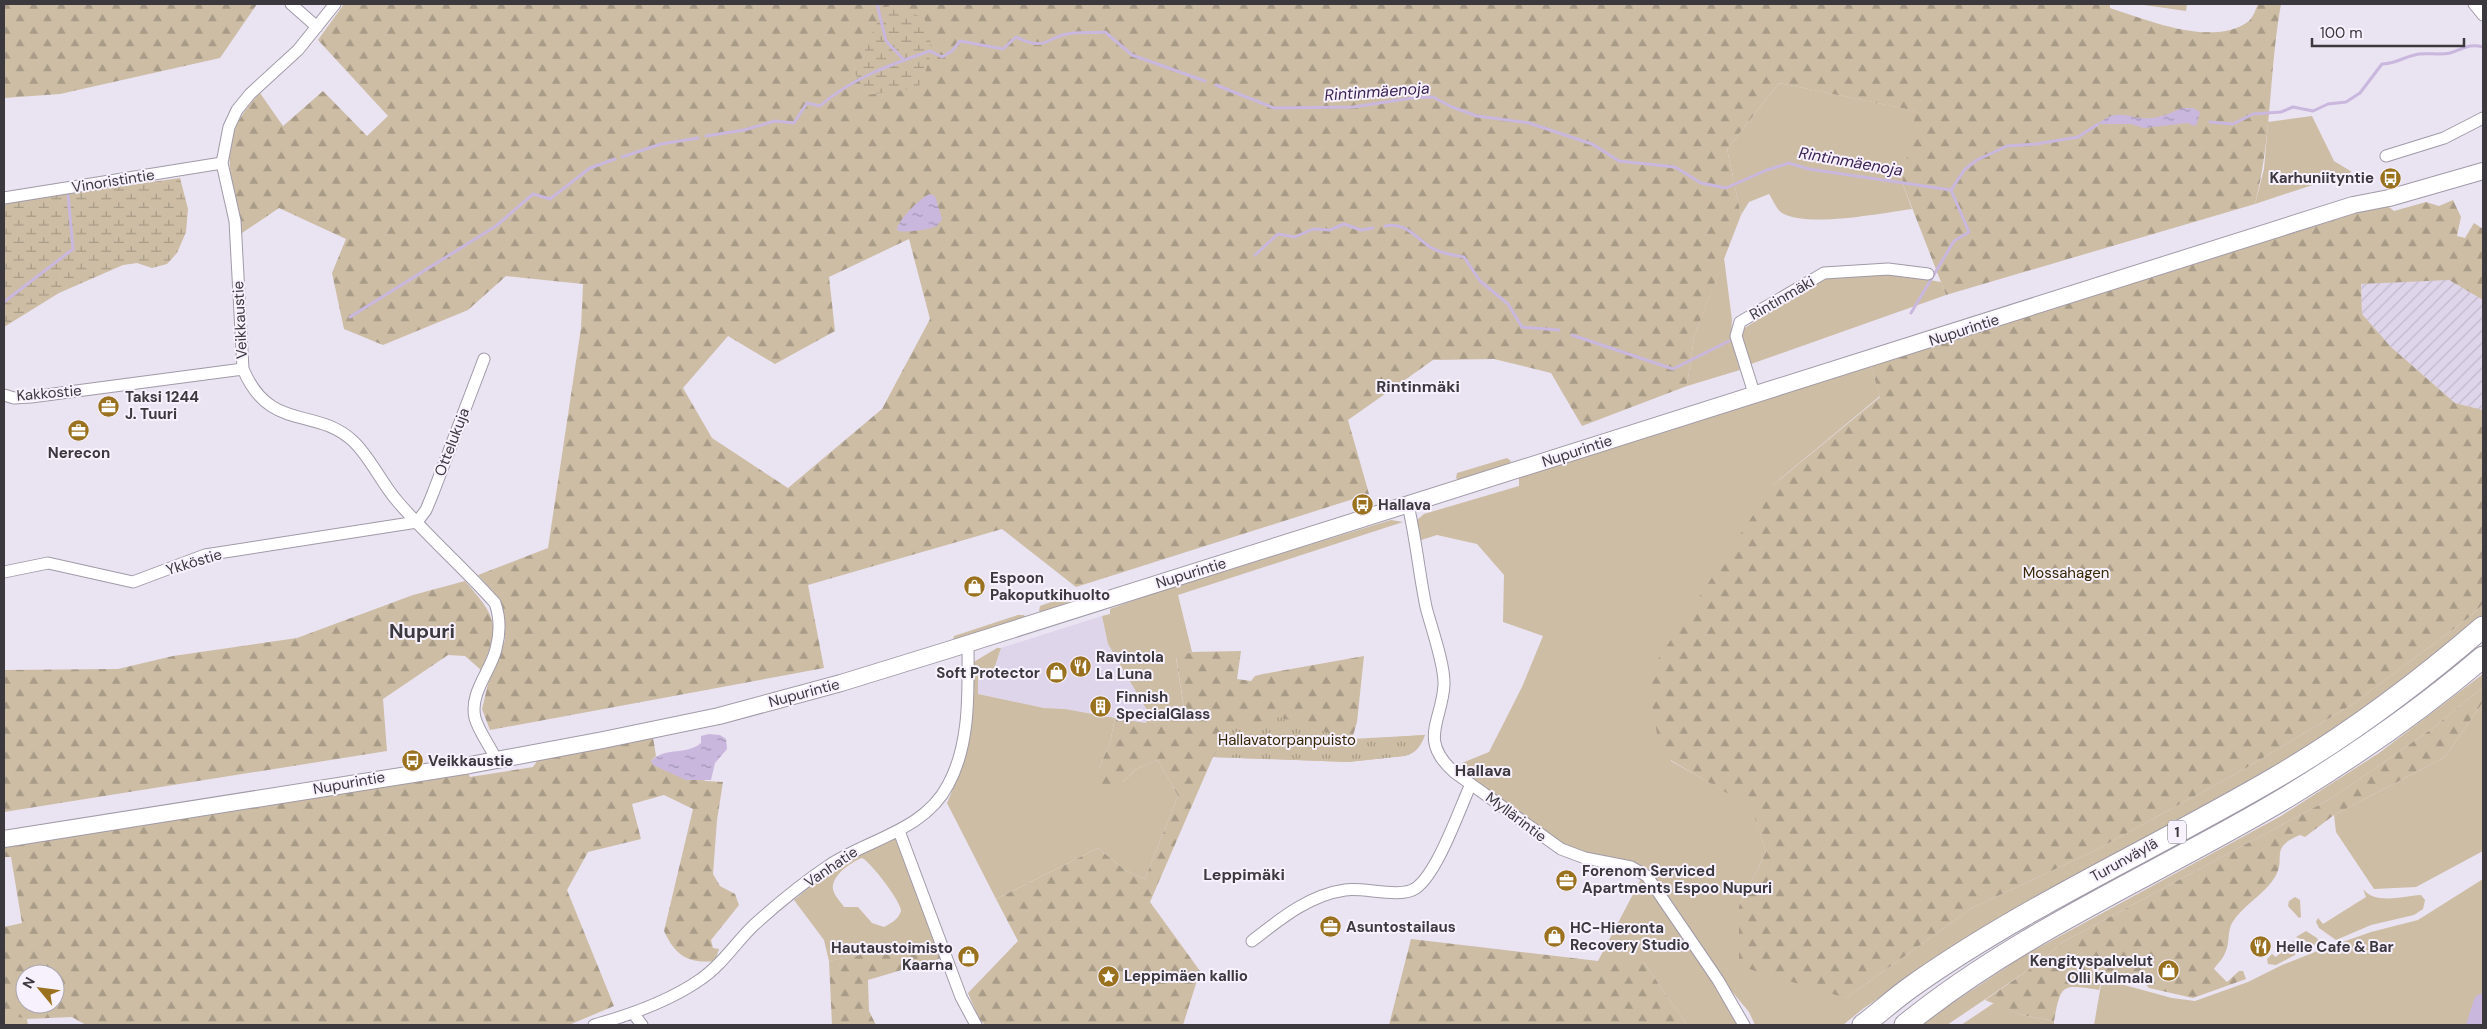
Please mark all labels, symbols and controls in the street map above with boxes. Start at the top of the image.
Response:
scale bar [2312,15,2464,47]
text: 100 m [2320,23,2363,43]
water label: Rintinmäenoja [1324,77,1431,106]
water label: Rintinmäenoja [1797,142,1905,181]
street label: Vinoristintie [70,165,156,197]
bus stop icon: Karhuniityntie [2378,166,2402,190]
place label: Karhuniityntie [2269,168,2374,188]
street label: Rintinmäki [1746,271,1818,325]
street label: Veikkaustie [228,280,252,360]
street label: Nupurintie [1926,309,2002,351]
district label: Rintinmäki [1376,376,1460,397]
street label: Kakkostie [16,380,82,406]
place label: Taksi 1244 J. Tuuri [125,387,199,424]
office icon: Taksi 1244 J. Tuuri [97,394,121,418]
street label: Ottelukuja [430,405,474,479]
office icon: Nerecon [67,418,91,442]
street label: Nupurintie [1539,430,1615,472]
place label: Nerecon [48,443,110,463]
bus stop icon: Hallava [1350,493,1374,517]
place label: Hallava [1378,495,1431,515]
street label: Ykköstie [164,544,224,580]
street label: Nupurintie [1153,553,1229,593]
park label: Mossahagen [2023,563,2109,583]
place label: Espoon Pakoputkihuolto [990,568,1110,605]
shop icon: Espoon Pakoputkihuolto [962,575,986,599]
district label: Nupuri [389,618,455,644]
place label: Ravintola La Luna [1096,647,1164,684]
restaurant icon: Ravintola La Luna [1068,654,1092,678]
shop icon: Soft Protector [1044,661,1068,685]
place label: Soft Protector [936,663,1040,683]
street label: Nupurintie [766,674,842,712]
place label: Finnish SpecialGlass [1116,687,1210,724]
building icon: Finnish SpecialGlass [1088,694,1112,718]
park label: Hallavatorpanpuisto [1218,730,1356,750]
bus stop icon: Veikkaustie [400,749,424,773]
place label: Veikkaustie [428,751,513,771]
district label: Hallava [1455,760,1511,781]
street label: Nupurintie [311,767,387,799]
street label: Myllärintie [1481,787,1551,847]
road number: 1 [2168,820,2186,844]
street label: Turunväylä [2087,833,2161,887]
street label: Vanhatie [800,842,862,892]
place label: Forenom Serviced Apartments Espoo Nupuri [1582,861,1772,898]
district label: Leppimäki [1203,864,1285,885]
office icon: Forenom Serviced Apartments Espoo Nupuri [1554,868,1578,892]
office icon: Asuntostailaus [1318,915,1342,939]
place label: Asuntostailaus [1346,917,1456,937]
place label: HC-Hieronta Recovery Studio [1570,918,1690,955]
shop icon: HC-Hieronta Recovery Studio [1542,925,1566,949]
restaurant icon: Helle Cafe & Bar [2248,935,2272,959]
place label: Helle Cafe & Bar [2276,937,2394,957]
place label: Hautaustoimisto Kaarna [831,938,953,975]
shop icon: Hautaustoimisto Kaarna [957,945,981,969]
place label: Kengityspalvelut Olli Kulmala [2030,951,2153,988]
shop icon: Kengityspalvelut Olli Kulmala [2157,958,2181,982]
north arrow [15,964,65,1014]
place icon: Leppimäen kallio [1096,964,1120,988]
place label: Leppimäen kallio [1124,966,1248,986]
text: N [18,974,39,992]

